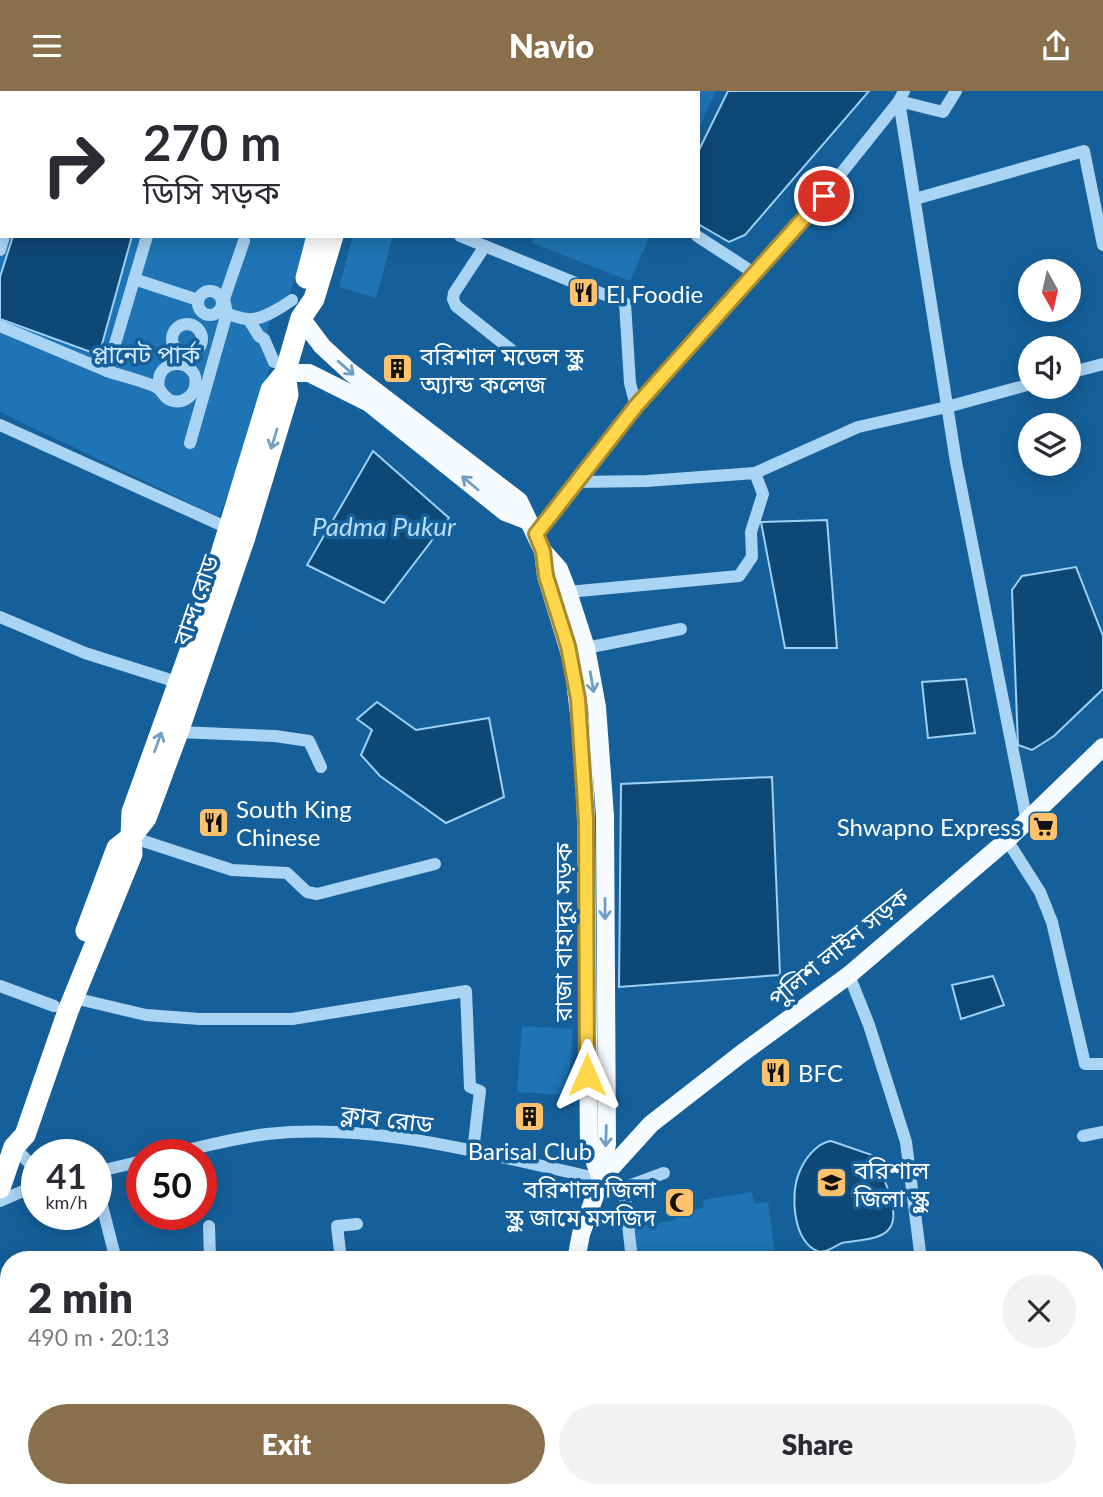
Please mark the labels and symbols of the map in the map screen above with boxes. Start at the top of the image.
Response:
pin [794,166,854,226]
north arrow [1018,259,1082,322]
restaurant icon: El Foodie [566,276,600,310]
place label: El Foodie [606,279,703,308]
park label: প্লানেট পার্ক [92,339,201,368]
place label: বরিশাল মডেল স্কুল অ্যান্ড কলেজ [419,341,584,398]
building icon: বরিশাল মডেল স্কুল অ্যান্ড কলেজ [380,352,414,386]
one-way arrow [337,360,355,376]
one-way arrow [266,428,279,450]
one-way arrow [462,475,480,490]
water label: Padma Pukur [312,510,457,542]
street label: বান্দ রোড [166,550,224,650]
one-way arrow [586,670,599,693]
one-way arrow [153,731,165,753]
place label: South King Chinese [236,794,352,851]
restaurant icon: South King Chinese [196,805,230,839]
supermarket icon: Shwapno Express [1027,809,1061,843]
place label: Shwapno Express [837,812,1021,841]
street label: রাজা বাহাদুর সড়ক [548,842,577,1022]
street label: পুলিশ লাইন সড়ক [762,881,915,1013]
one-way arrow [598,897,612,920]
position arrow [550,1038,624,1112]
restaurant icon: BFC [758,1055,792,1089]
place label: BFC [798,1058,843,1087]
street label: ক্লাব রোড [338,1098,436,1139]
building icon: Barisal Club [513,1099,547,1133]
one-way arrow [599,1125,613,1148]
place label: Barisal Club [468,1136,592,1165]
speed limit sign: 50 [126,1139,217,1230]
place label: বরিশাল জিলা স্কুল [853,1155,930,1214]
school or university icon: বরিশাল জিলা স্কুল [814,1166,848,1200]
place label: বরিশাল জিলা স্কুল জামে মসজিদ [504,1174,657,1233]
mosque icon: বরিশাল জিলা স্কুল জামে মসজিদ [662,1185,696,1219]

